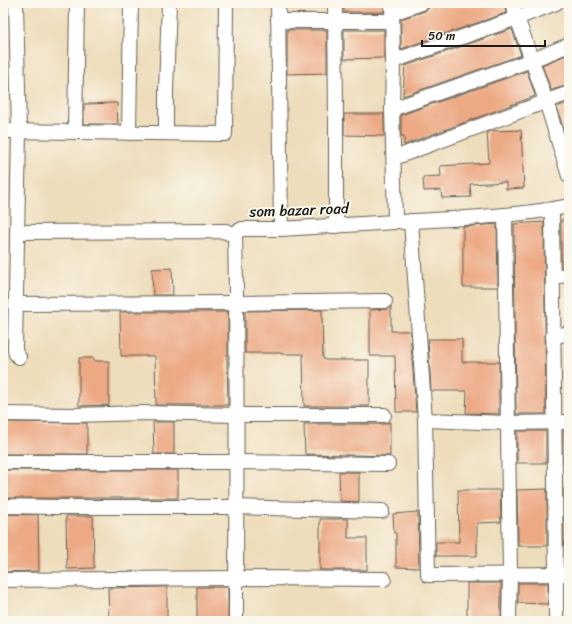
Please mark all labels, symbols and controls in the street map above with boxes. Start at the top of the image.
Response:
scale bar [422,22,545,48]
text: 50 m [428,25,455,47]
street label: som bazar road [248,195,350,225]

